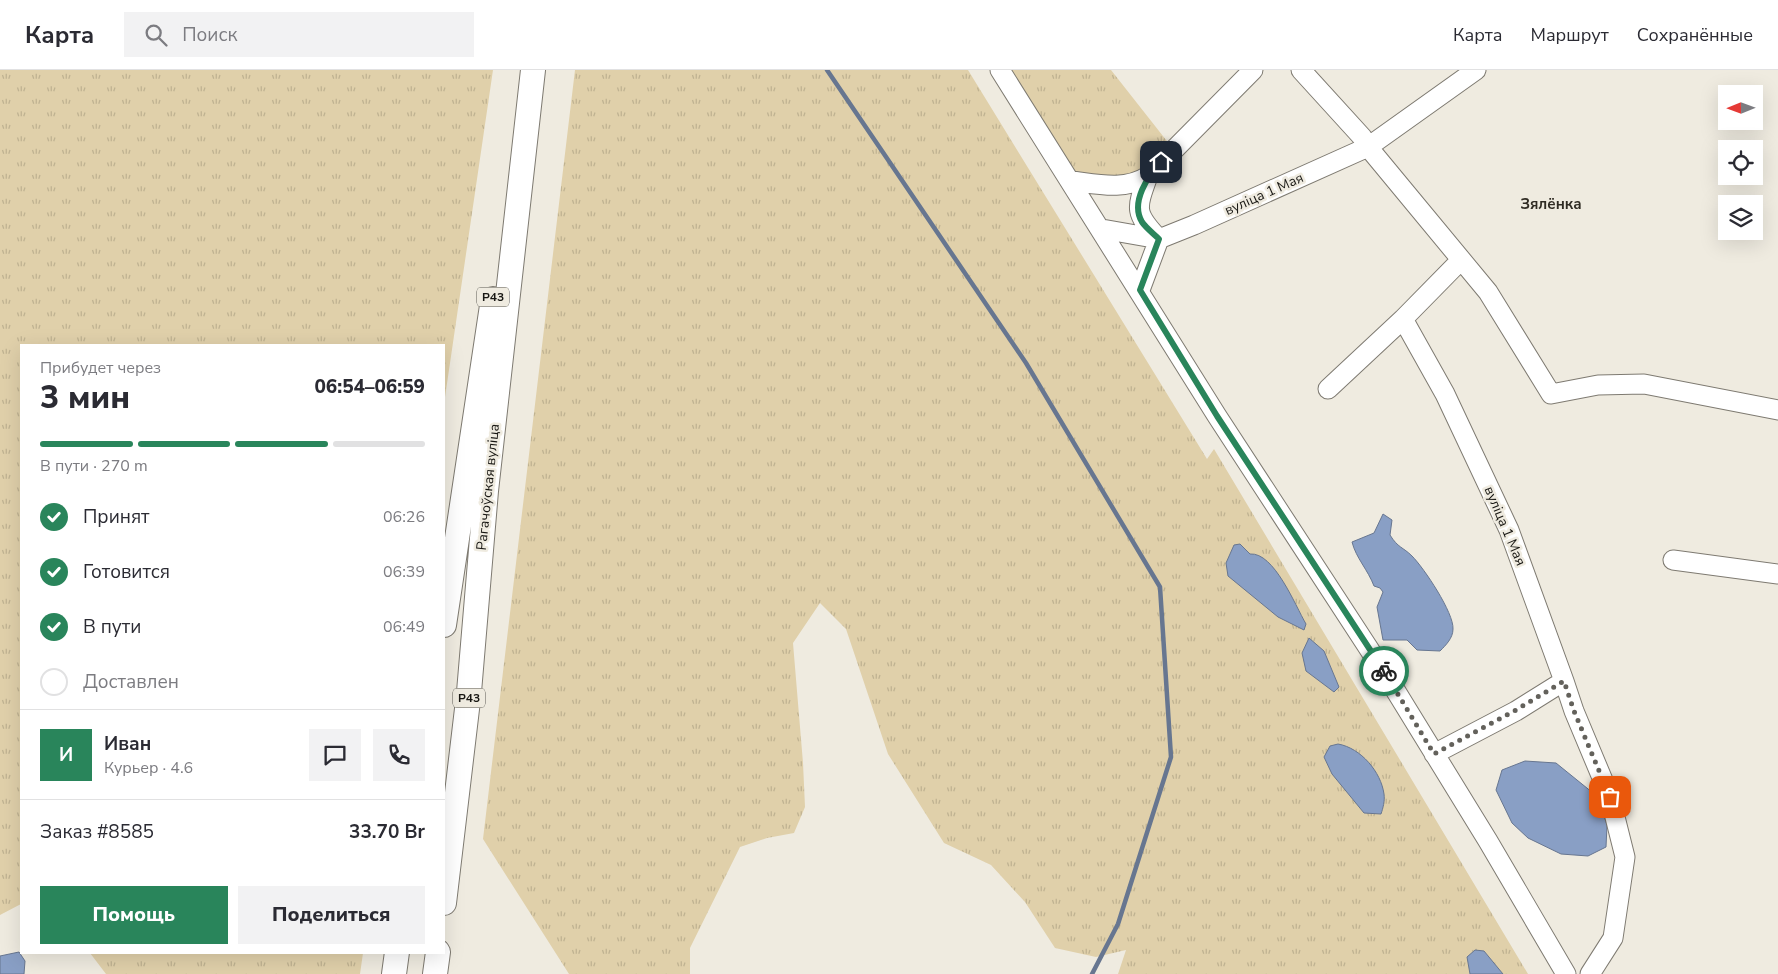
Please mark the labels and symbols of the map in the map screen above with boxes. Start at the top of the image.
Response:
north arrow [1718,85,1762,130]
pin [1140,141,1182,183]
street label: вуліца 1 Мая [1222,168,1306,220]
district label: Зялёнка [1520,194,1582,214]
road number: Р43 [477,288,509,306]
street label: Рагачоўская вуліца [472,423,504,551]
street label: вуліца 1 Мая [1480,483,1530,569]
courier [1359,646,1409,696]
road number: Р43 [453,688,485,708]
pin [1589,776,1631,818]

